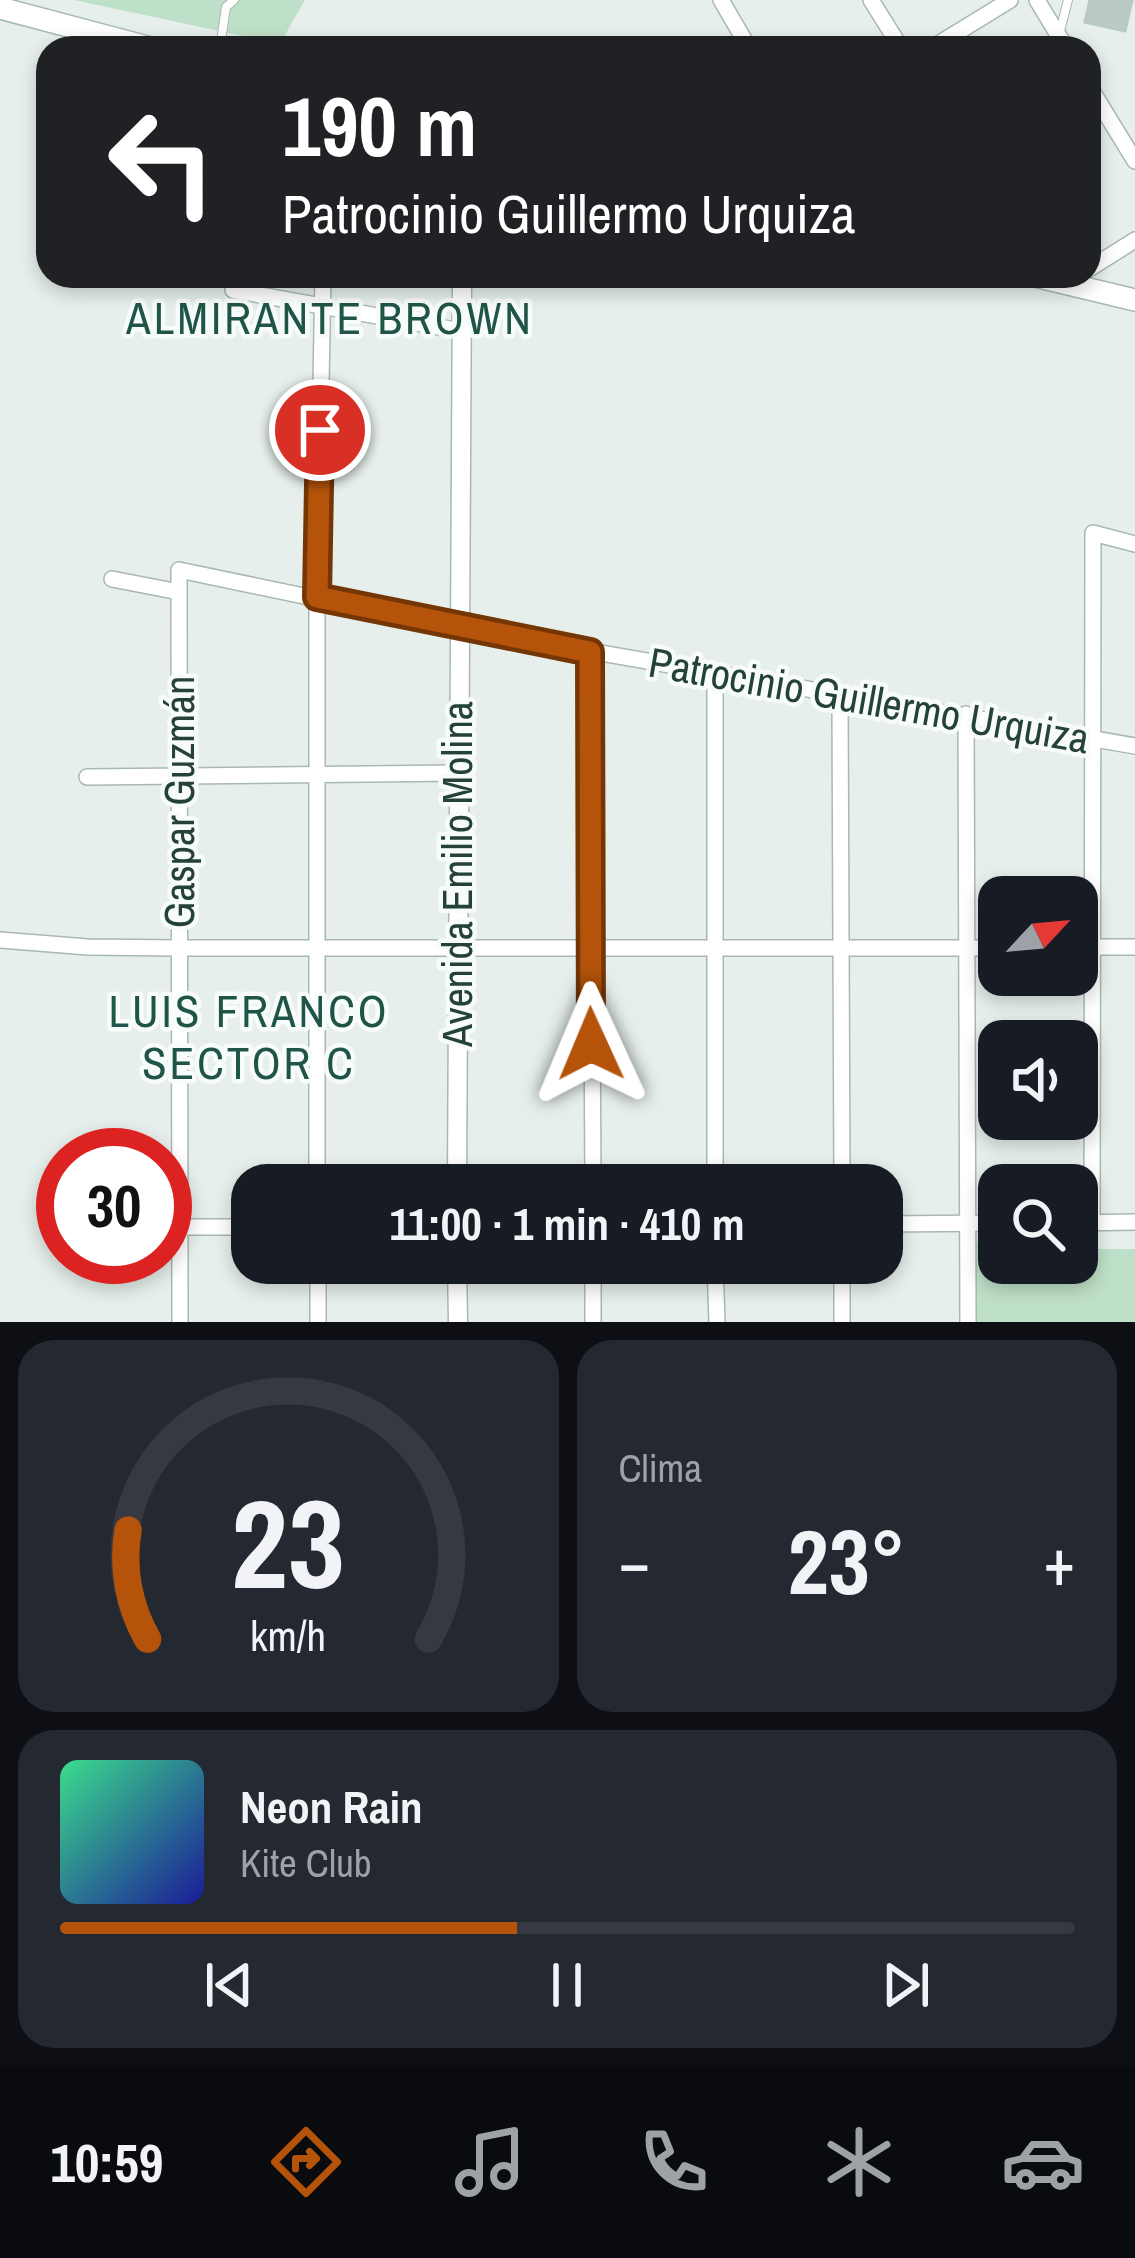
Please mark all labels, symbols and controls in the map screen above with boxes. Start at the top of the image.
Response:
text: 190 m [282,69,477,182]
icon: left [84,84,240,240]
text: Patrocinio Guillermo Urquiza [282,177,855,250]
district label: ALMIRANTE BROWN [125,287,534,348]
pin [269,379,371,481]
icon: arrive [287,397,353,463]
street label: Patrocinio Guillermo Urquiza [645,634,1093,766]
street label: Gaspar Guzmán [151,676,207,928]
street label: Avenida Emilio Molina [429,701,485,1048]
north arrow [978,876,1098,996]
map controls [978,876,1098,1284]
district label: LUIS FRANCO SECTOR C [108,980,390,1093]
position arrow [528,981,654,1107]
button: sound [978,1020,1098,1140]
speed limit sign: 30 [36,1128,192,1284]
button: search [978,1164,1098,1284]
text: 11:00 · 1 min · 410 m [390,1193,744,1254]
text: Clima [619,1442,702,1494]
text: 23 [231,1459,345,1627]
text: 23° [788,1501,906,1622]
text: − [619,1517,650,1606]
text: + [1043,1517,1075,1606]
text: km/h [250,1607,326,1664]
text: Neon Rain [240,1776,422,1837]
text: Kite Club [240,1837,372,1889]
icon: previous [196,1952,262,2018]
icon: pause [534,1952,600,2018]
icon: next [873,1952,939,2018]
icon: directions [264,2120,348,2204]
icon: music [448,2120,532,2204]
icon: phone [632,2120,716,2204]
icon: climate [817,2120,901,2204]
icon: car [1001,2120,1085,2204]
text: 10:59 [50,2126,163,2199]

